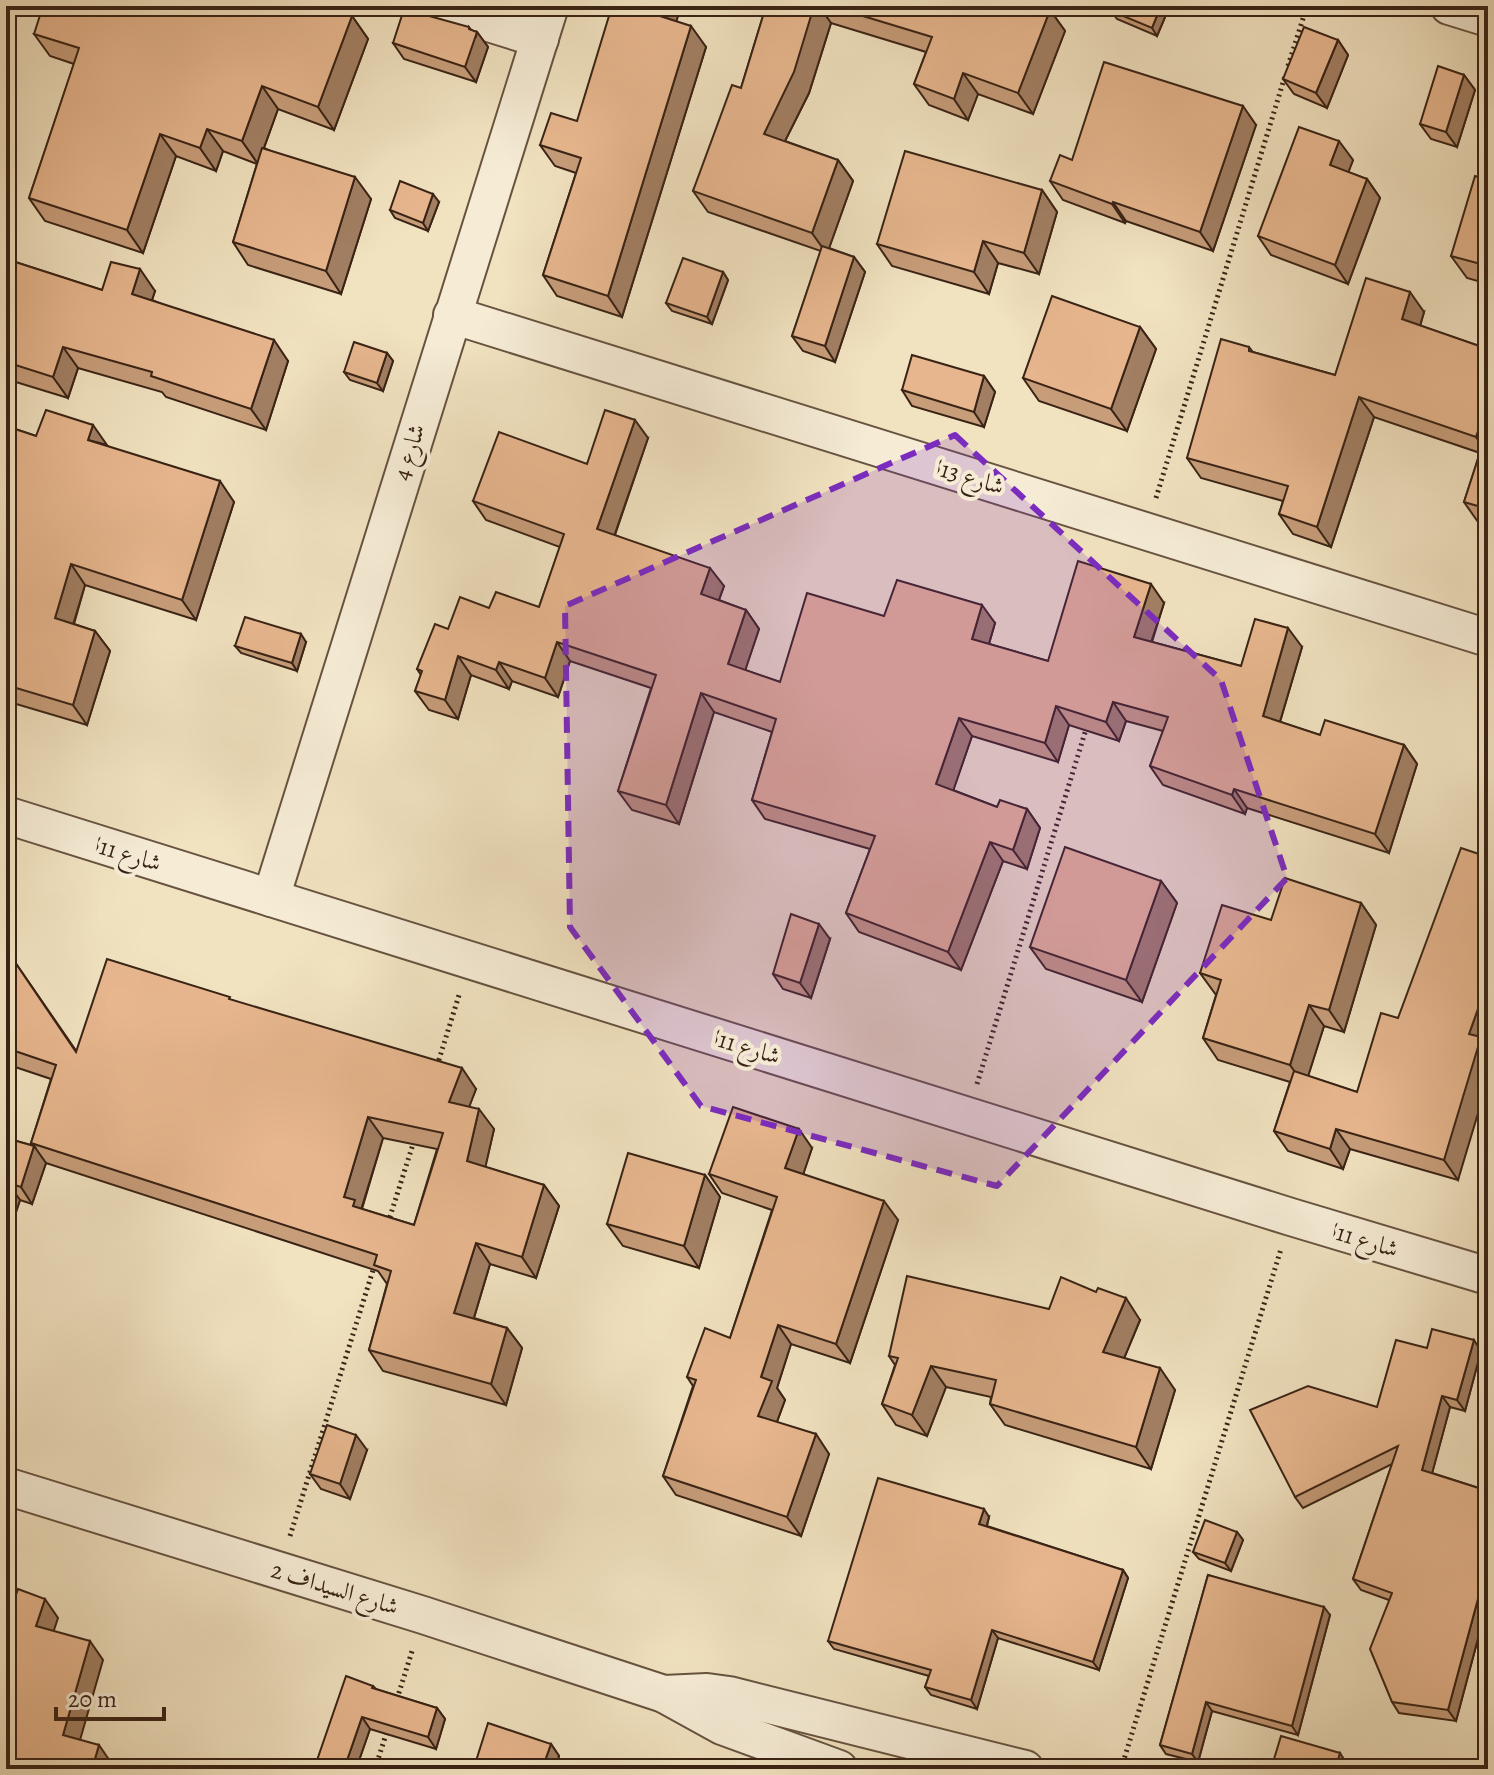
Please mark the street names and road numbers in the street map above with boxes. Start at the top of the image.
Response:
street label: شارع 4 [385,420,437,485]
street label: شارع 13ا [931,451,1008,506]
street label: شارع 11ا [90,829,165,883]
street label: شارع 11ا [709,1022,784,1076]
street label: شارع 11ا [1327,1215,1402,1269]
street label: شارع السيداف 2 [266,1553,403,1626]

